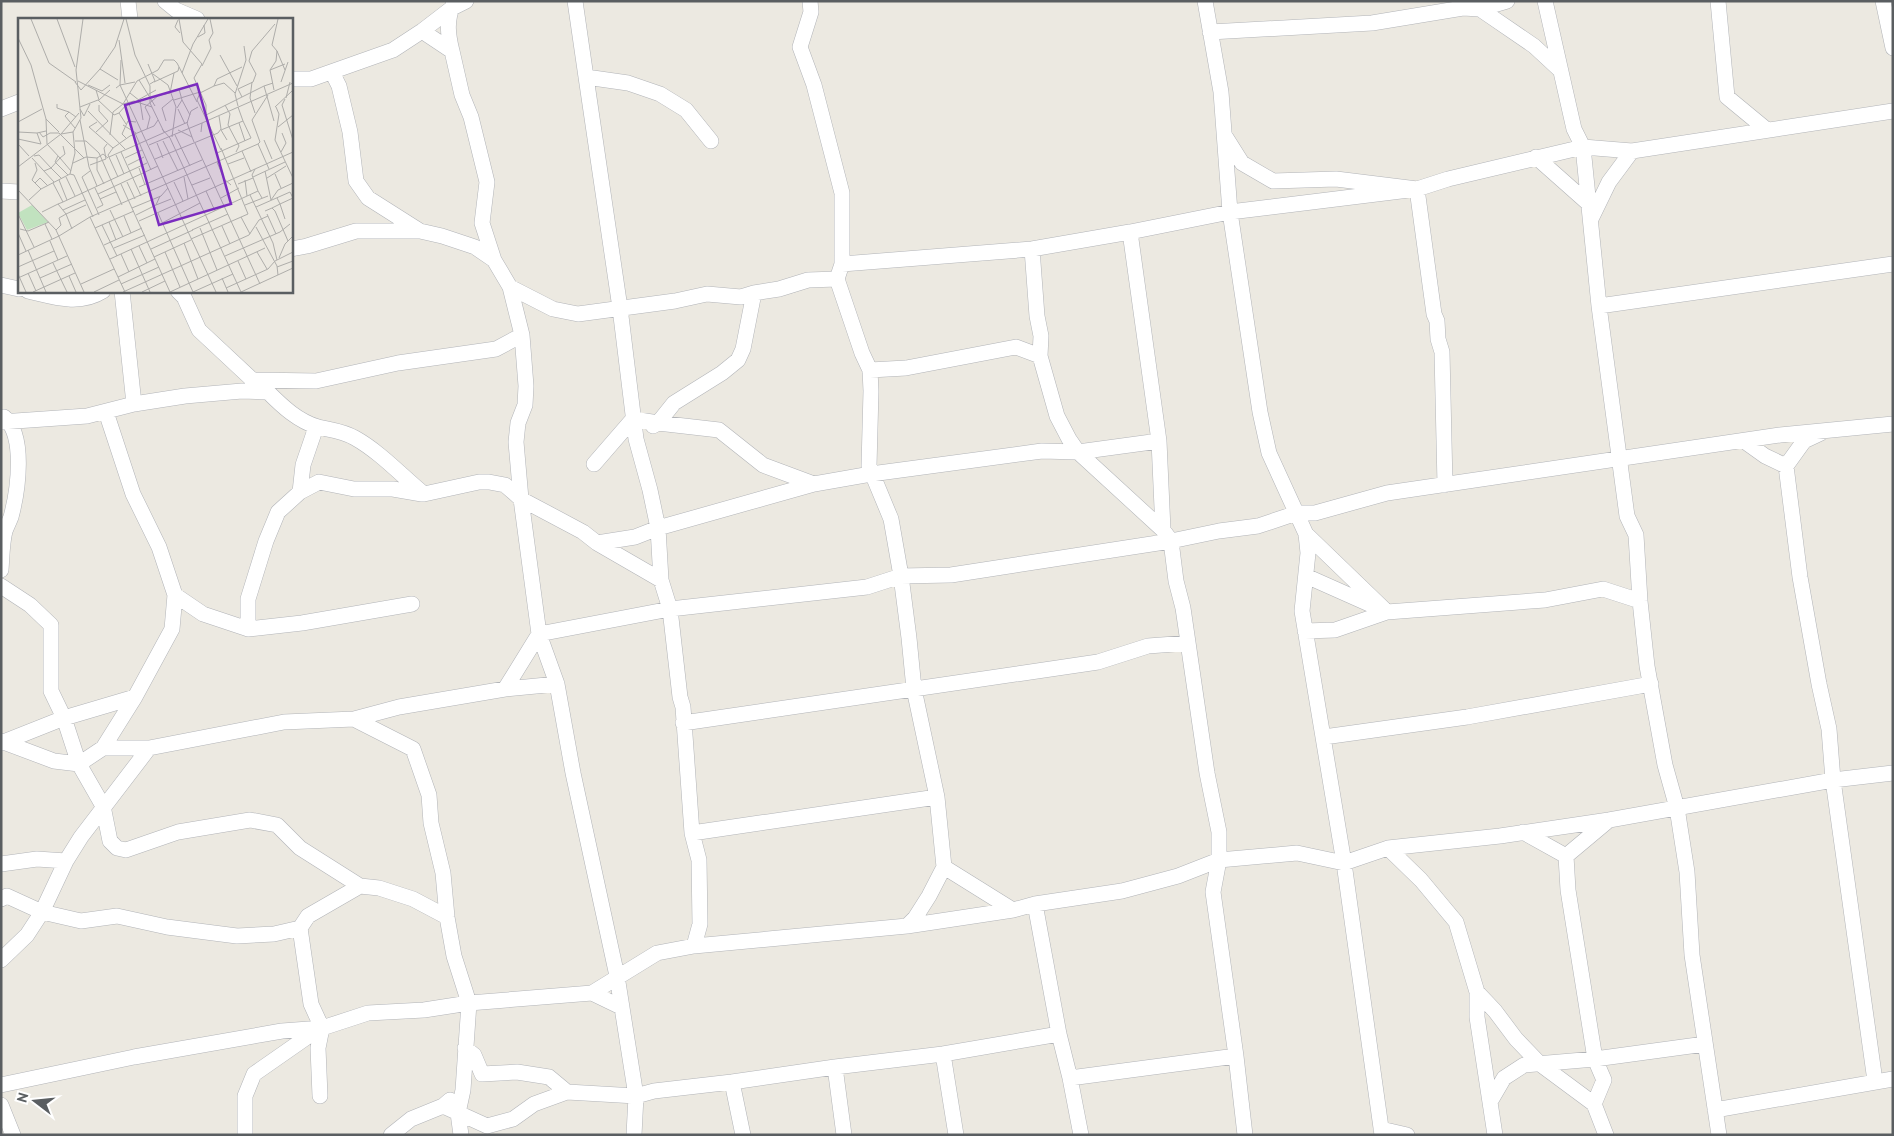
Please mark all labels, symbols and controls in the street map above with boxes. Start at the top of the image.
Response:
inset map [18,18,292,292]
north arrow [10,1076,60,1126]
text: N [13,1091,32,1104]

